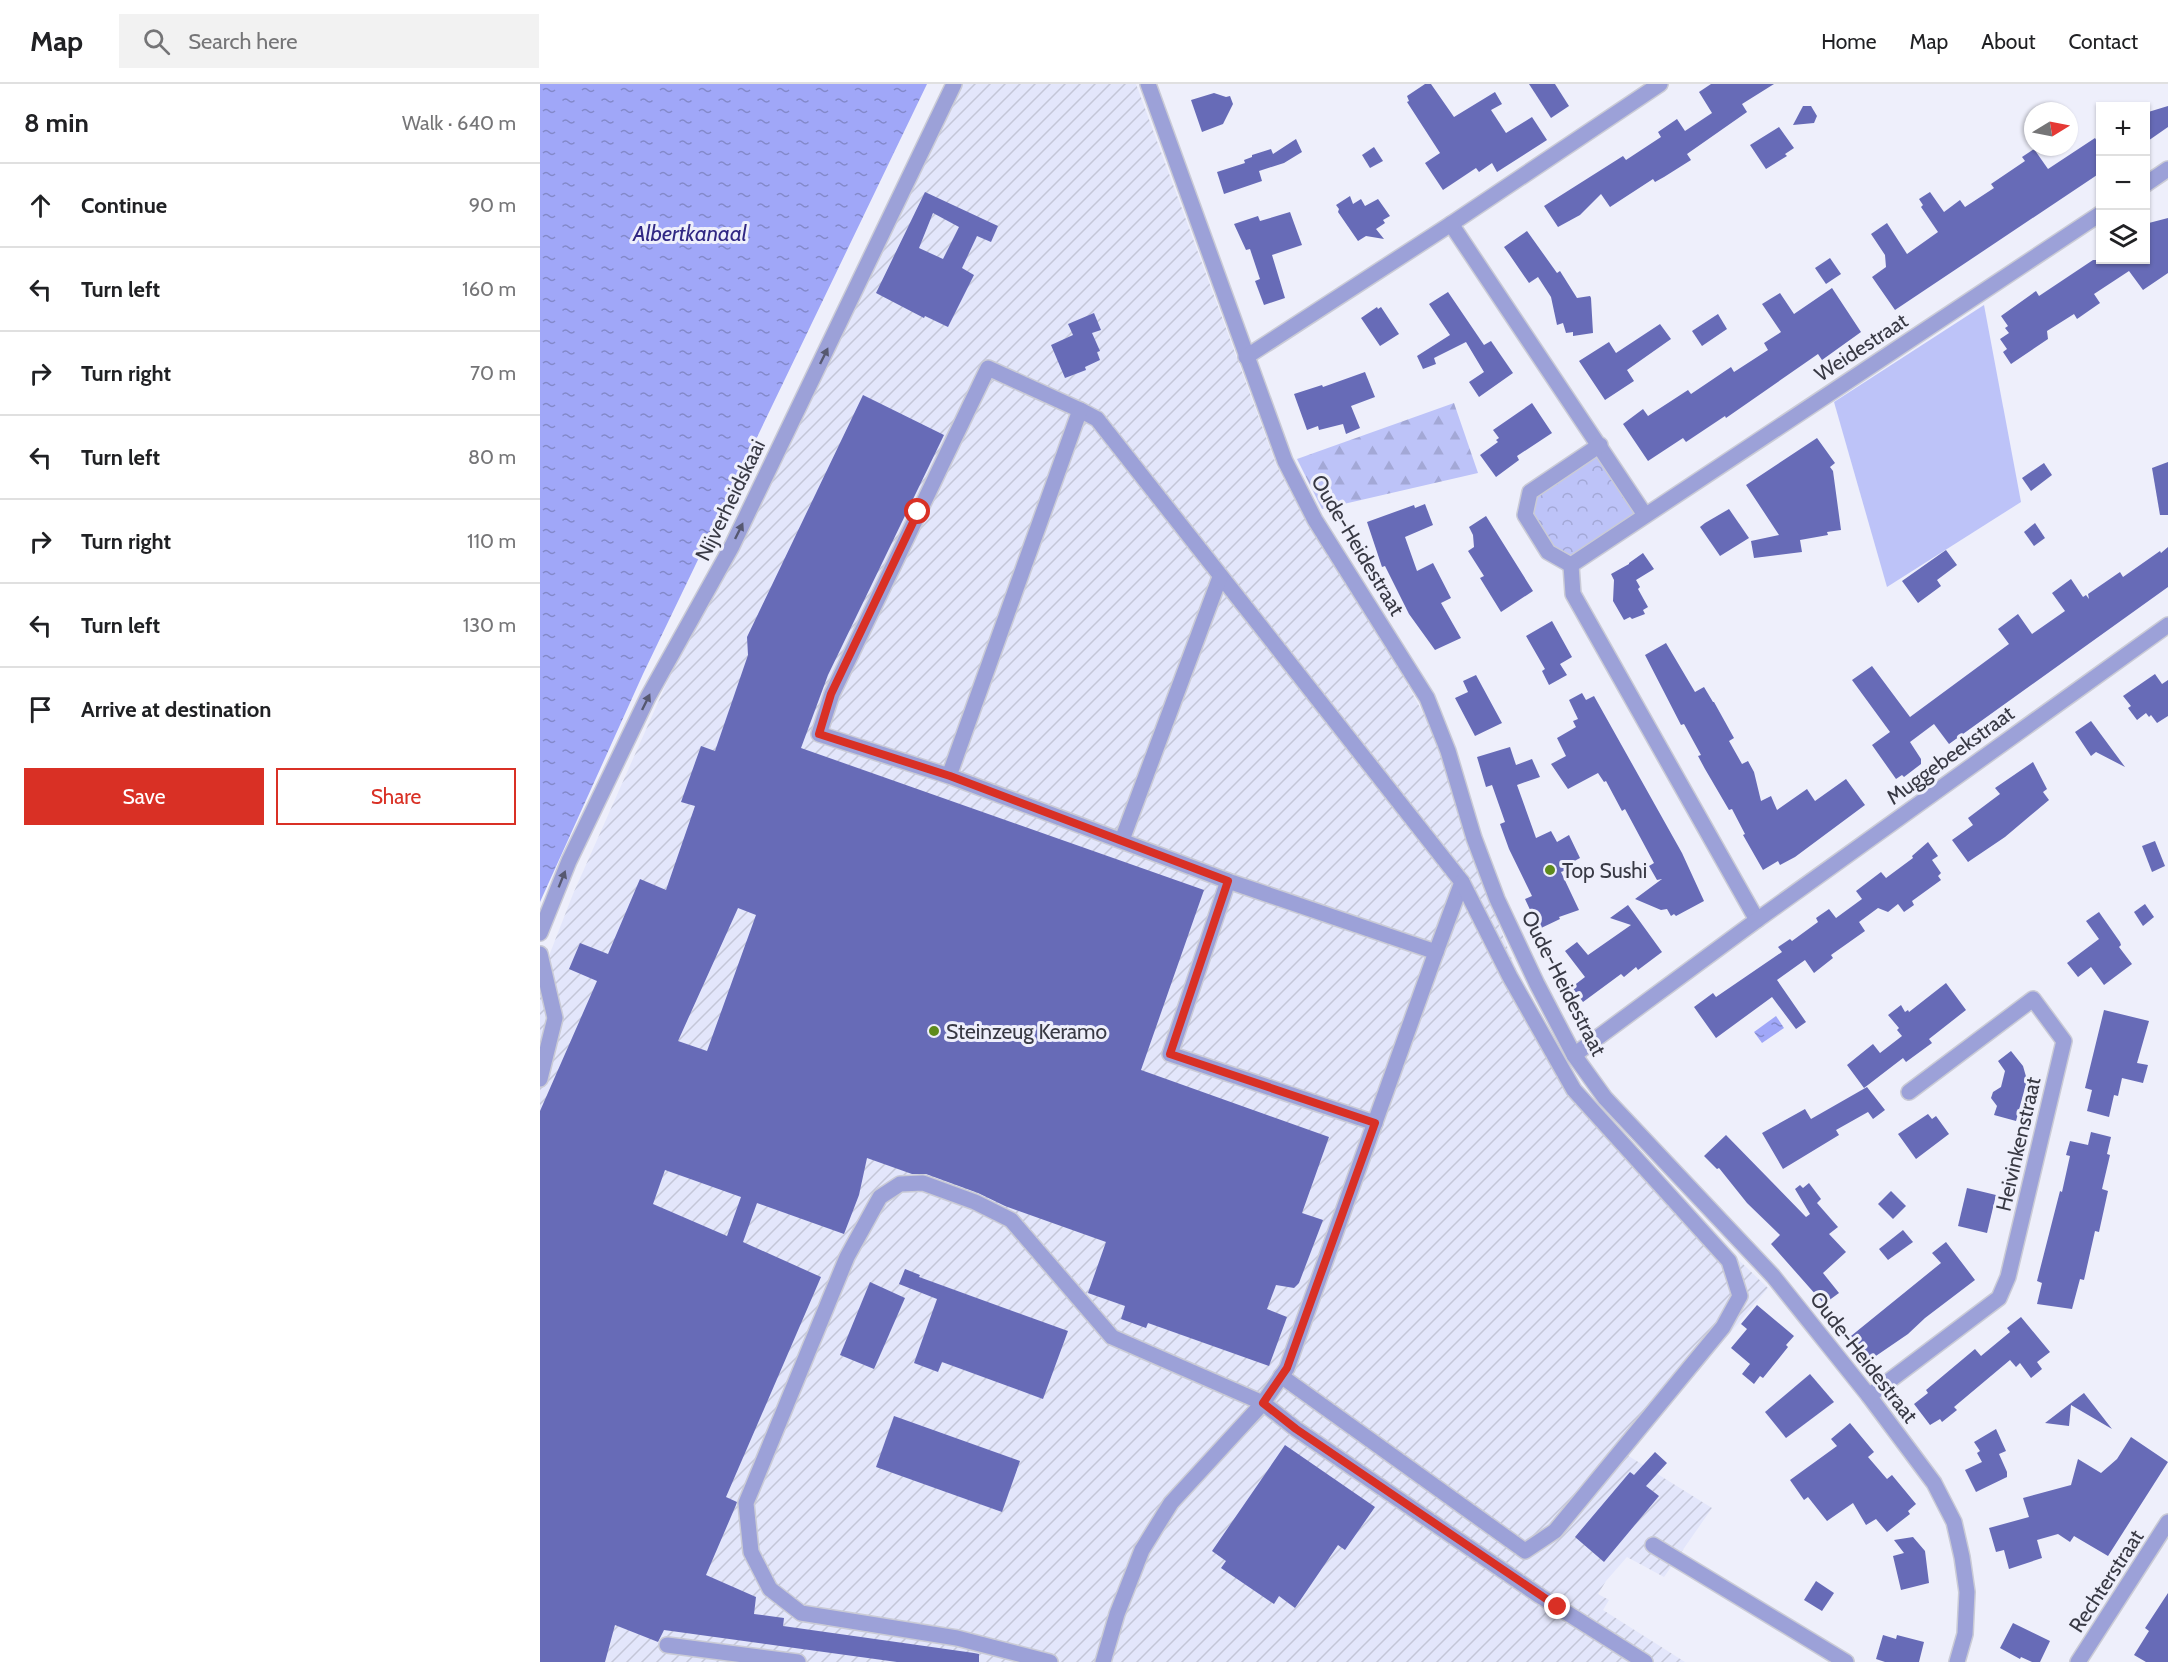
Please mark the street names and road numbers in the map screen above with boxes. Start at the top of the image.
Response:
street label: Weidestraat [1810,308,1912,386]
street label: Nijverheidskaai [690,435,771,565]
street label: Oude-Heidestraat [1306,470,1410,620]
street label: Muggebeekstraat [1881,700,2019,810]
street label: Oude-Heidestraat [1517,906,1611,1060]
street label: Heivinkenstraat [1990,1074,2046,1214]
street label: Oude-Heidestraat [1805,1286,1923,1428]
street label: Rechterstraat [2064,1525,2148,1637]

